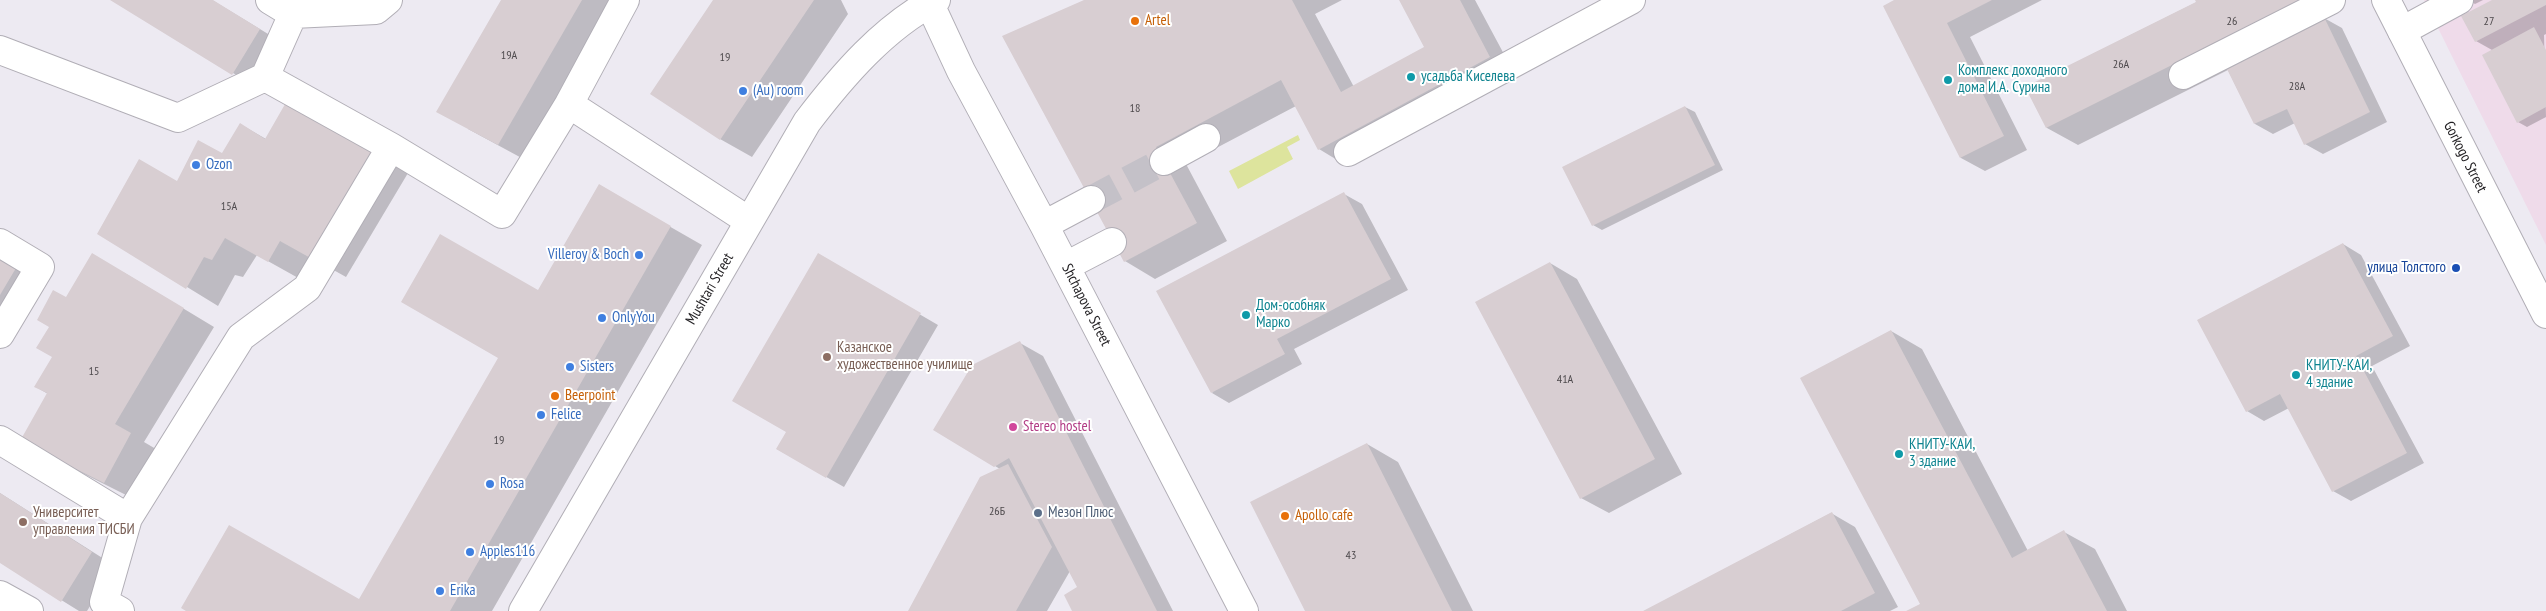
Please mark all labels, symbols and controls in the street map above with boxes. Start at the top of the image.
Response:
place label: Artel [1145,12,1170,30]
marker: Artel [1129,15,1141,27]
house number: 26 [2227,15,2237,29]
house number: 27 [2484,15,2494,29]
house number: 19А [501,49,517,63]
house number: 19 [720,51,730,65]
house number: 26А [2113,58,2129,72]
place label: Комплекс доходного дома И.А. Сурина [1958,62,2067,97]
place label: усадьба Киселева [1421,68,1515,86]
marker: усадьба Киселева [1405,71,1417,83]
marker: Комплекс доходного дома И.А. Сурина [1942,74,1954,86]
house number: 28А [2289,80,2305,94]
place label: (Au) room [753,82,804,100]
marker: (Au) room [737,85,749,97]
house number: 18 [1130,102,1140,116]
street label: Gorkogo Street [2439,118,2491,196]
place label: Ozon [206,156,232,174]
marker: Ozon [190,159,202,171]
house number: 15А [221,200,237,214]
place label: Villeroy & Boch [548,246,629,264]
marker: Villeroy & Boch [633,249,645,261]
street label: Mushtari Street [682,250,738,328]
place label: улица Толстого [2367,259,2446,277]
street label: Shchapova Street [1058,261,1114,349]
marker: улица Толстого [2450,262,2462,274]
place label: Дом-особняк Марко [1256,297,1325,332]
place label: OnlyYou [612,309,655,327]
marker: Дом-особняк Марко [1240,309,1252,321]
marker: OnlyYou [596,312,608,324]
place label: Казанское художественное училище [837,339,973,374]
marker: Казанское художественное училище [821,351,833,363]
place label: КНИТУ-КАИ, 4 здание [2306,357,2372,392]
place label: Sisters [580,358,614,376]
marker: Sisters [564,361,576,373]
house number: 15 [89,365,99,379]
marker: КНИТУ-КАИ, 4 здание [2290,369,2302,381]
house number: 41А [1557,373,1573,387]
place label: Beerpoint [565,387,615,405]
marker: Beerpoint [549,390,561,402]
place label: Felice [551,406,581,424]
marker: Felice [535,409,547,421]
place label: Stereo hostel [1023,418,1091,436]
marker: Stereo hostel [1007,421,1019,433]
house number: 19 [494,434,504,448]
place label: КНИТУ-КАИ, 3 здание [1909,436,1975,471]
marker: КНИТУ-КАИ, 3 здание [1893,448,1905,460]
place label: Rosa [500,475,524,493]
marker: Rosa [484,478,496,490]
place label: Университет управления ТИСБИ [33,504,135,539]
place label: Мезон Плюс [1048,504,1113,522]
house number: 26Б [989,505,1005,519]
marker: Мезон Плюс [1032,507,1044,519]
place label: Apollo cafe [1295,507,1353,525]
marker: Apollo cafe [1279,510,1291,522]
marker: Университет управления ТИСБИ [17,516,29,528]
place label: Apples116 [480,543,535,561]
marker: Apples116 [464,546,476,558]
house number: 43 [1346,549,1356,563]
place label: Erika [450,582,476,600]
marker: Erika [434,585,446,597]

